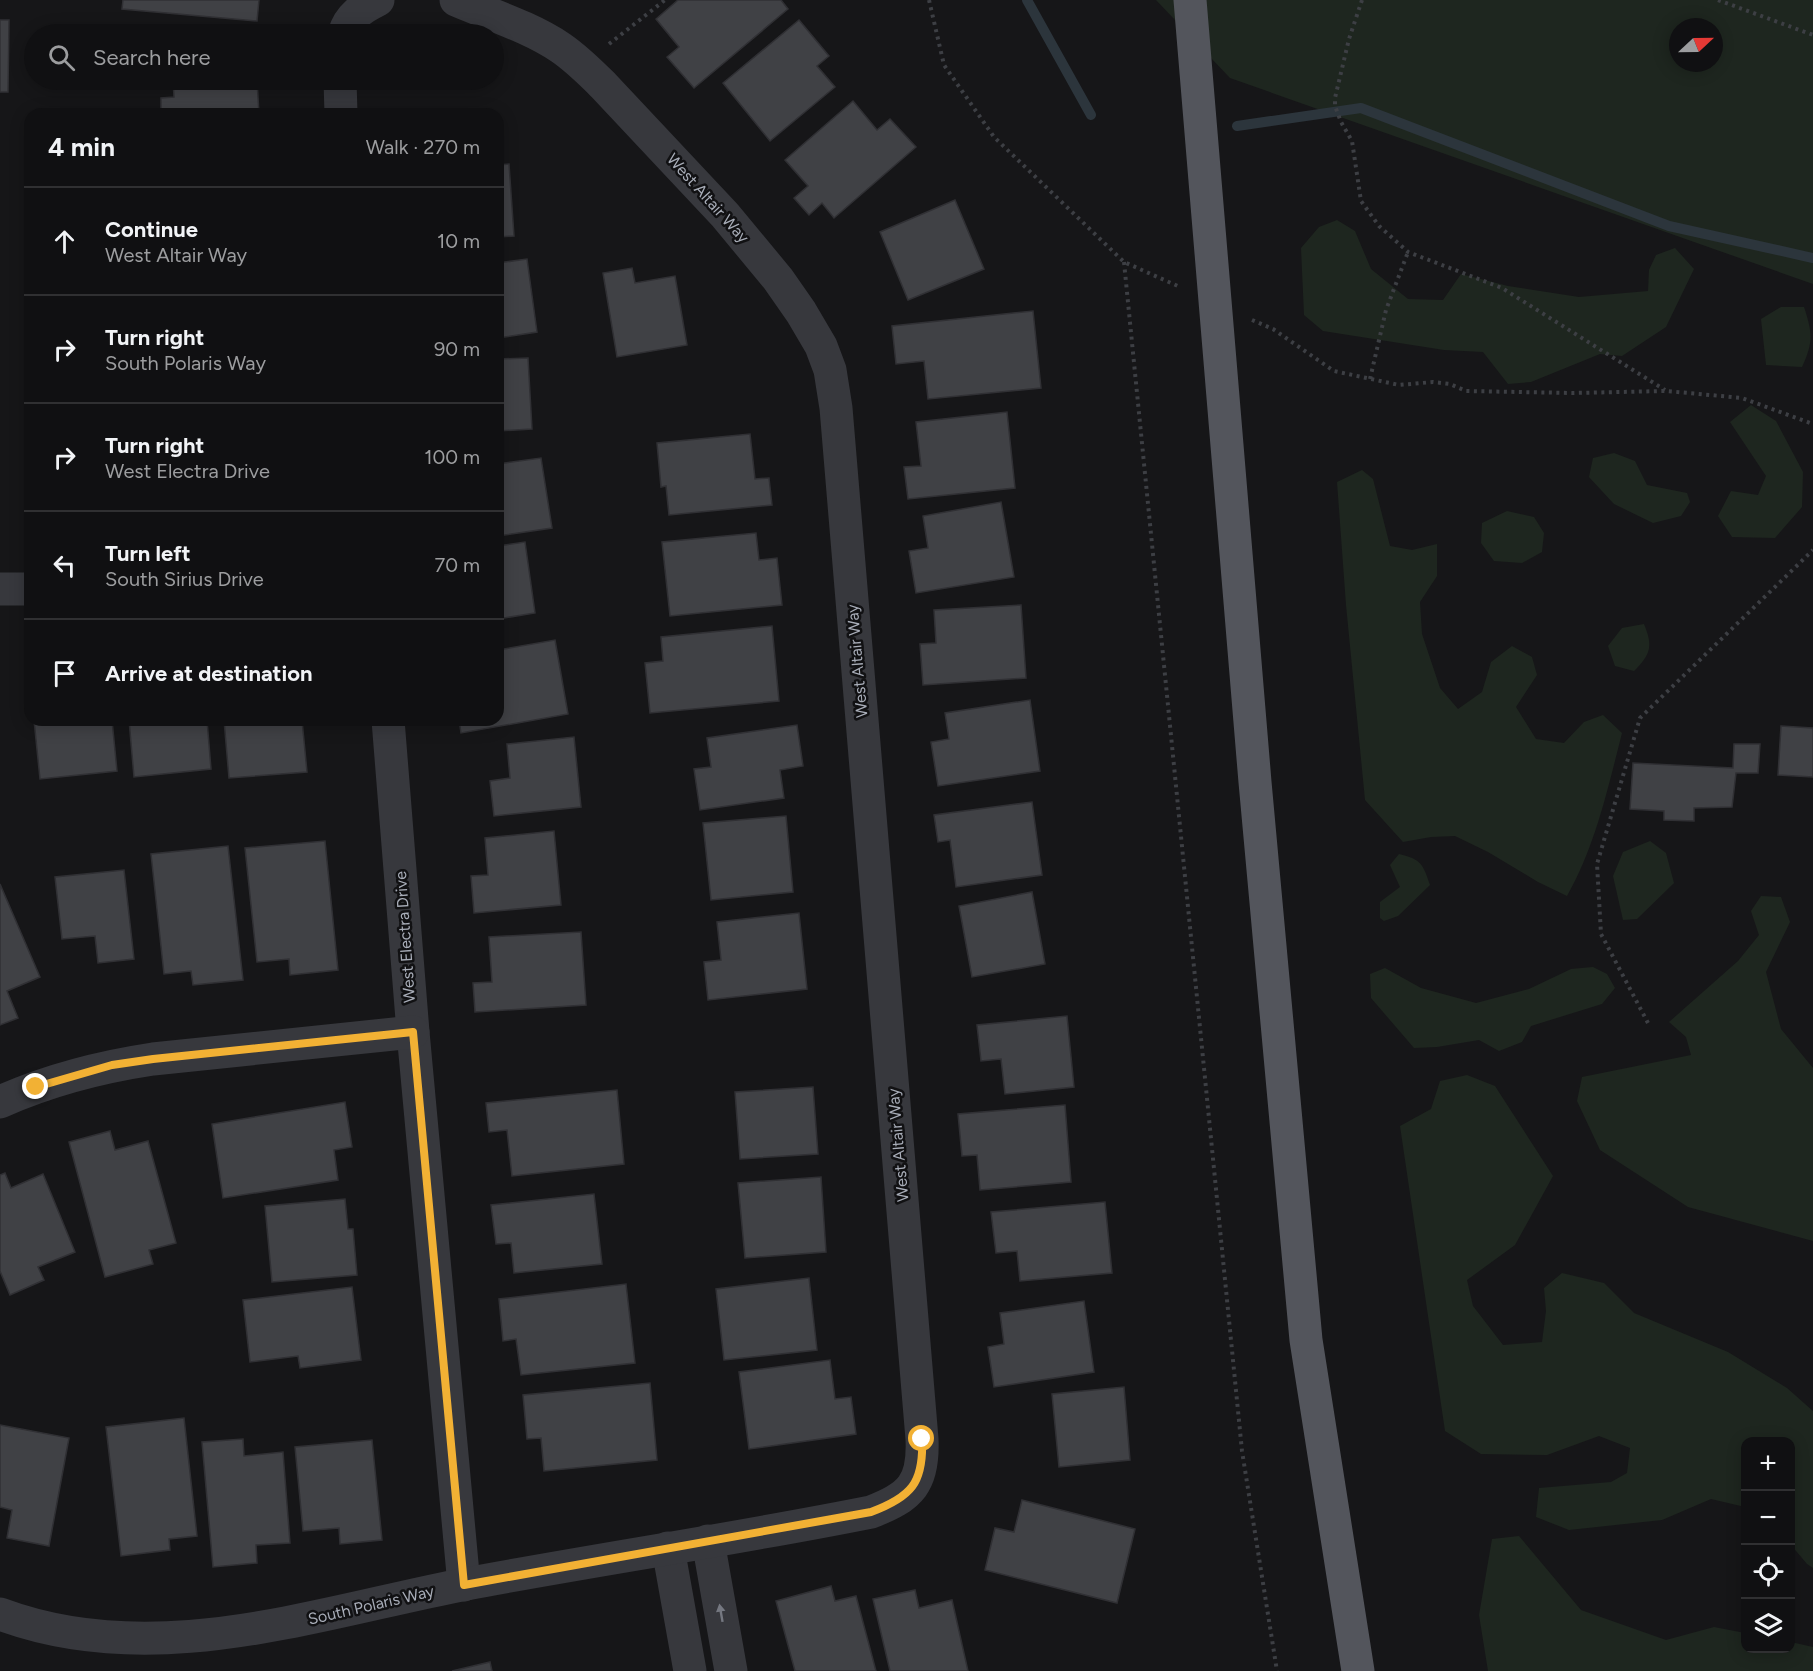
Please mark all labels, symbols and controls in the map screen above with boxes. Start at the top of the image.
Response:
north arrow [1669,18,1723,72]
search box [24,24,504,90]
icon: search [45,41,78,74]
text: Search here [93,44,211,71]
text: 4 min [48,131,115,163]
text: Walk · 270 m [366,135,480,159]
street label: West Altair Way [663,149,753,247]
text: Continue [105,216,198,243]
icon: ahead [48,225,81,258]
text: 10 m [437,229,480,253]
text: West Altair Way [105,243,247,267]
text: Turn right [105,324,204,351]
icon: right [48,333,81,366]
text: 90 m [434,337,480,361]
text: South Polaris Way [105,351,266,375]
text: Turn right [105,432,204,459]
icon: right [48,441,81,474]
text: 100 m [424,445,480,469]
text: West Electra Drive [105,459,270,483]
text: Turn left [105,540,191,567]
icon: left [48,549,81,582]
text: 70 m [434,553,480,577]
text: South Sirius Drive [105,567,264,591]
street label: West Altair Way [843,603,871,718]
icon: arrive [48,657,81,690]
text: Arrive at destination [105,660,313,687]
street label: West Electra Drive [391,870,419,1003]
route end [22,1073,48,1099]
street label: West Altair Way [884,1087,912,1202]
route start [908,1425,934,1451]
map controls [1741,1437,1795,1653]
button: + [1741,1437,1795,1491]
button: − [1741,1491,1795,1545]
button: locate [1741,1545,1795,1599]
street label: South Polaris Way [306,1581,436,1629]
button: layers [1741,1599,1795,1653]
one-way arrow [716,1604,725,1623]

